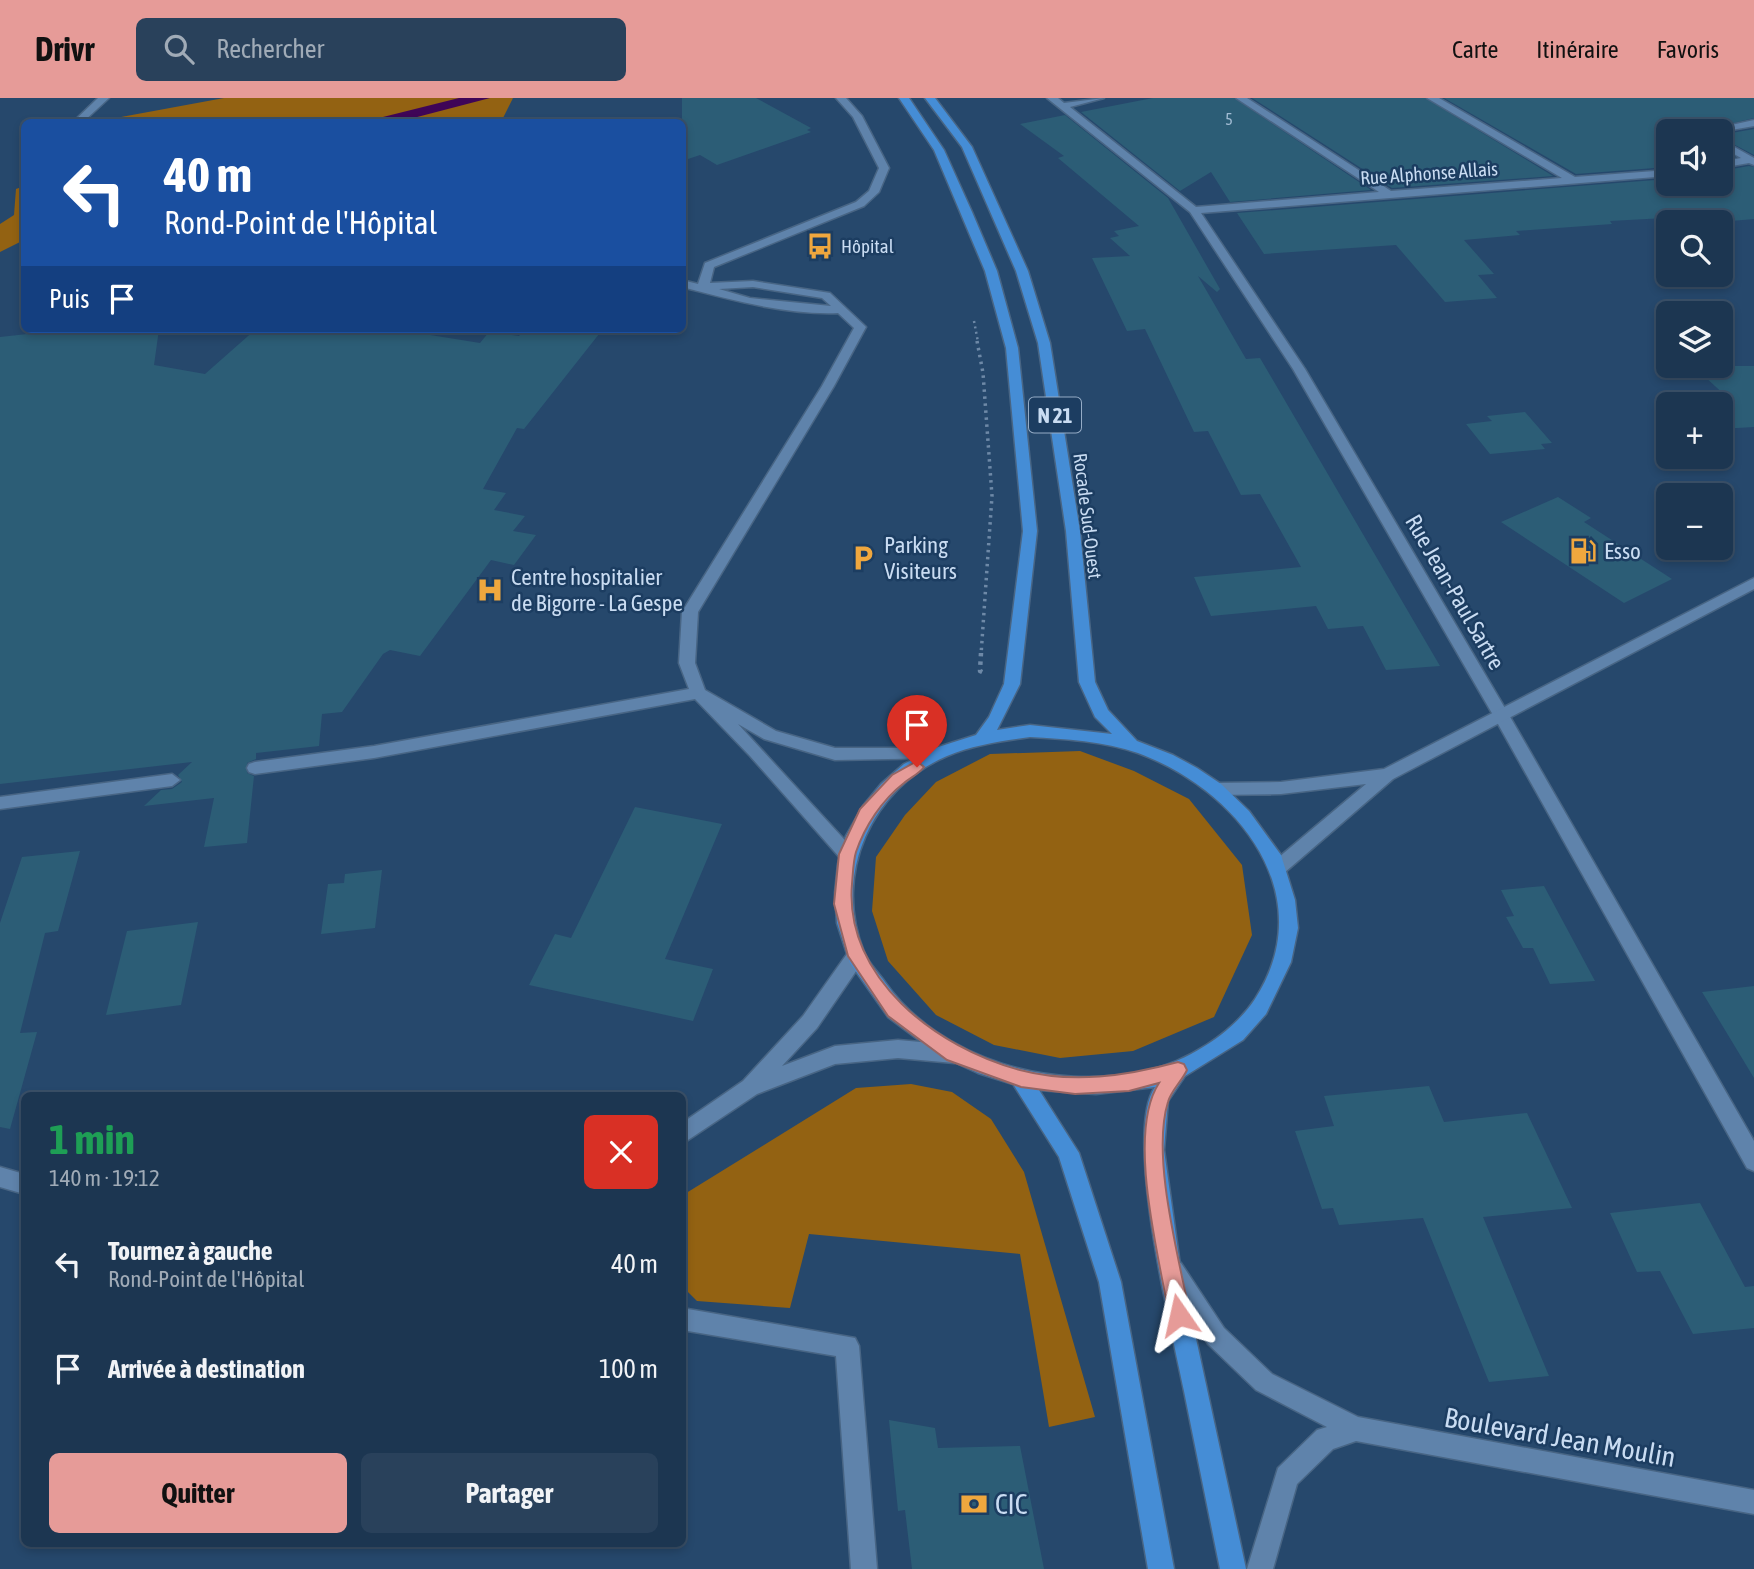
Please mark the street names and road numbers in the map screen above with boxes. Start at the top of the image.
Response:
street label: Rue Alphonse Allais [1359,157,1499,189]
road number: N 21 [1029,398,1081,432]
street label: Rocade Sud-Ouest [1069,452,1107,580]
street label: Rue Jean-Paul Sartre [1400,510,1510,674]
street label: Boulevard Jean Moulin [1442,1401,1678,1473]

